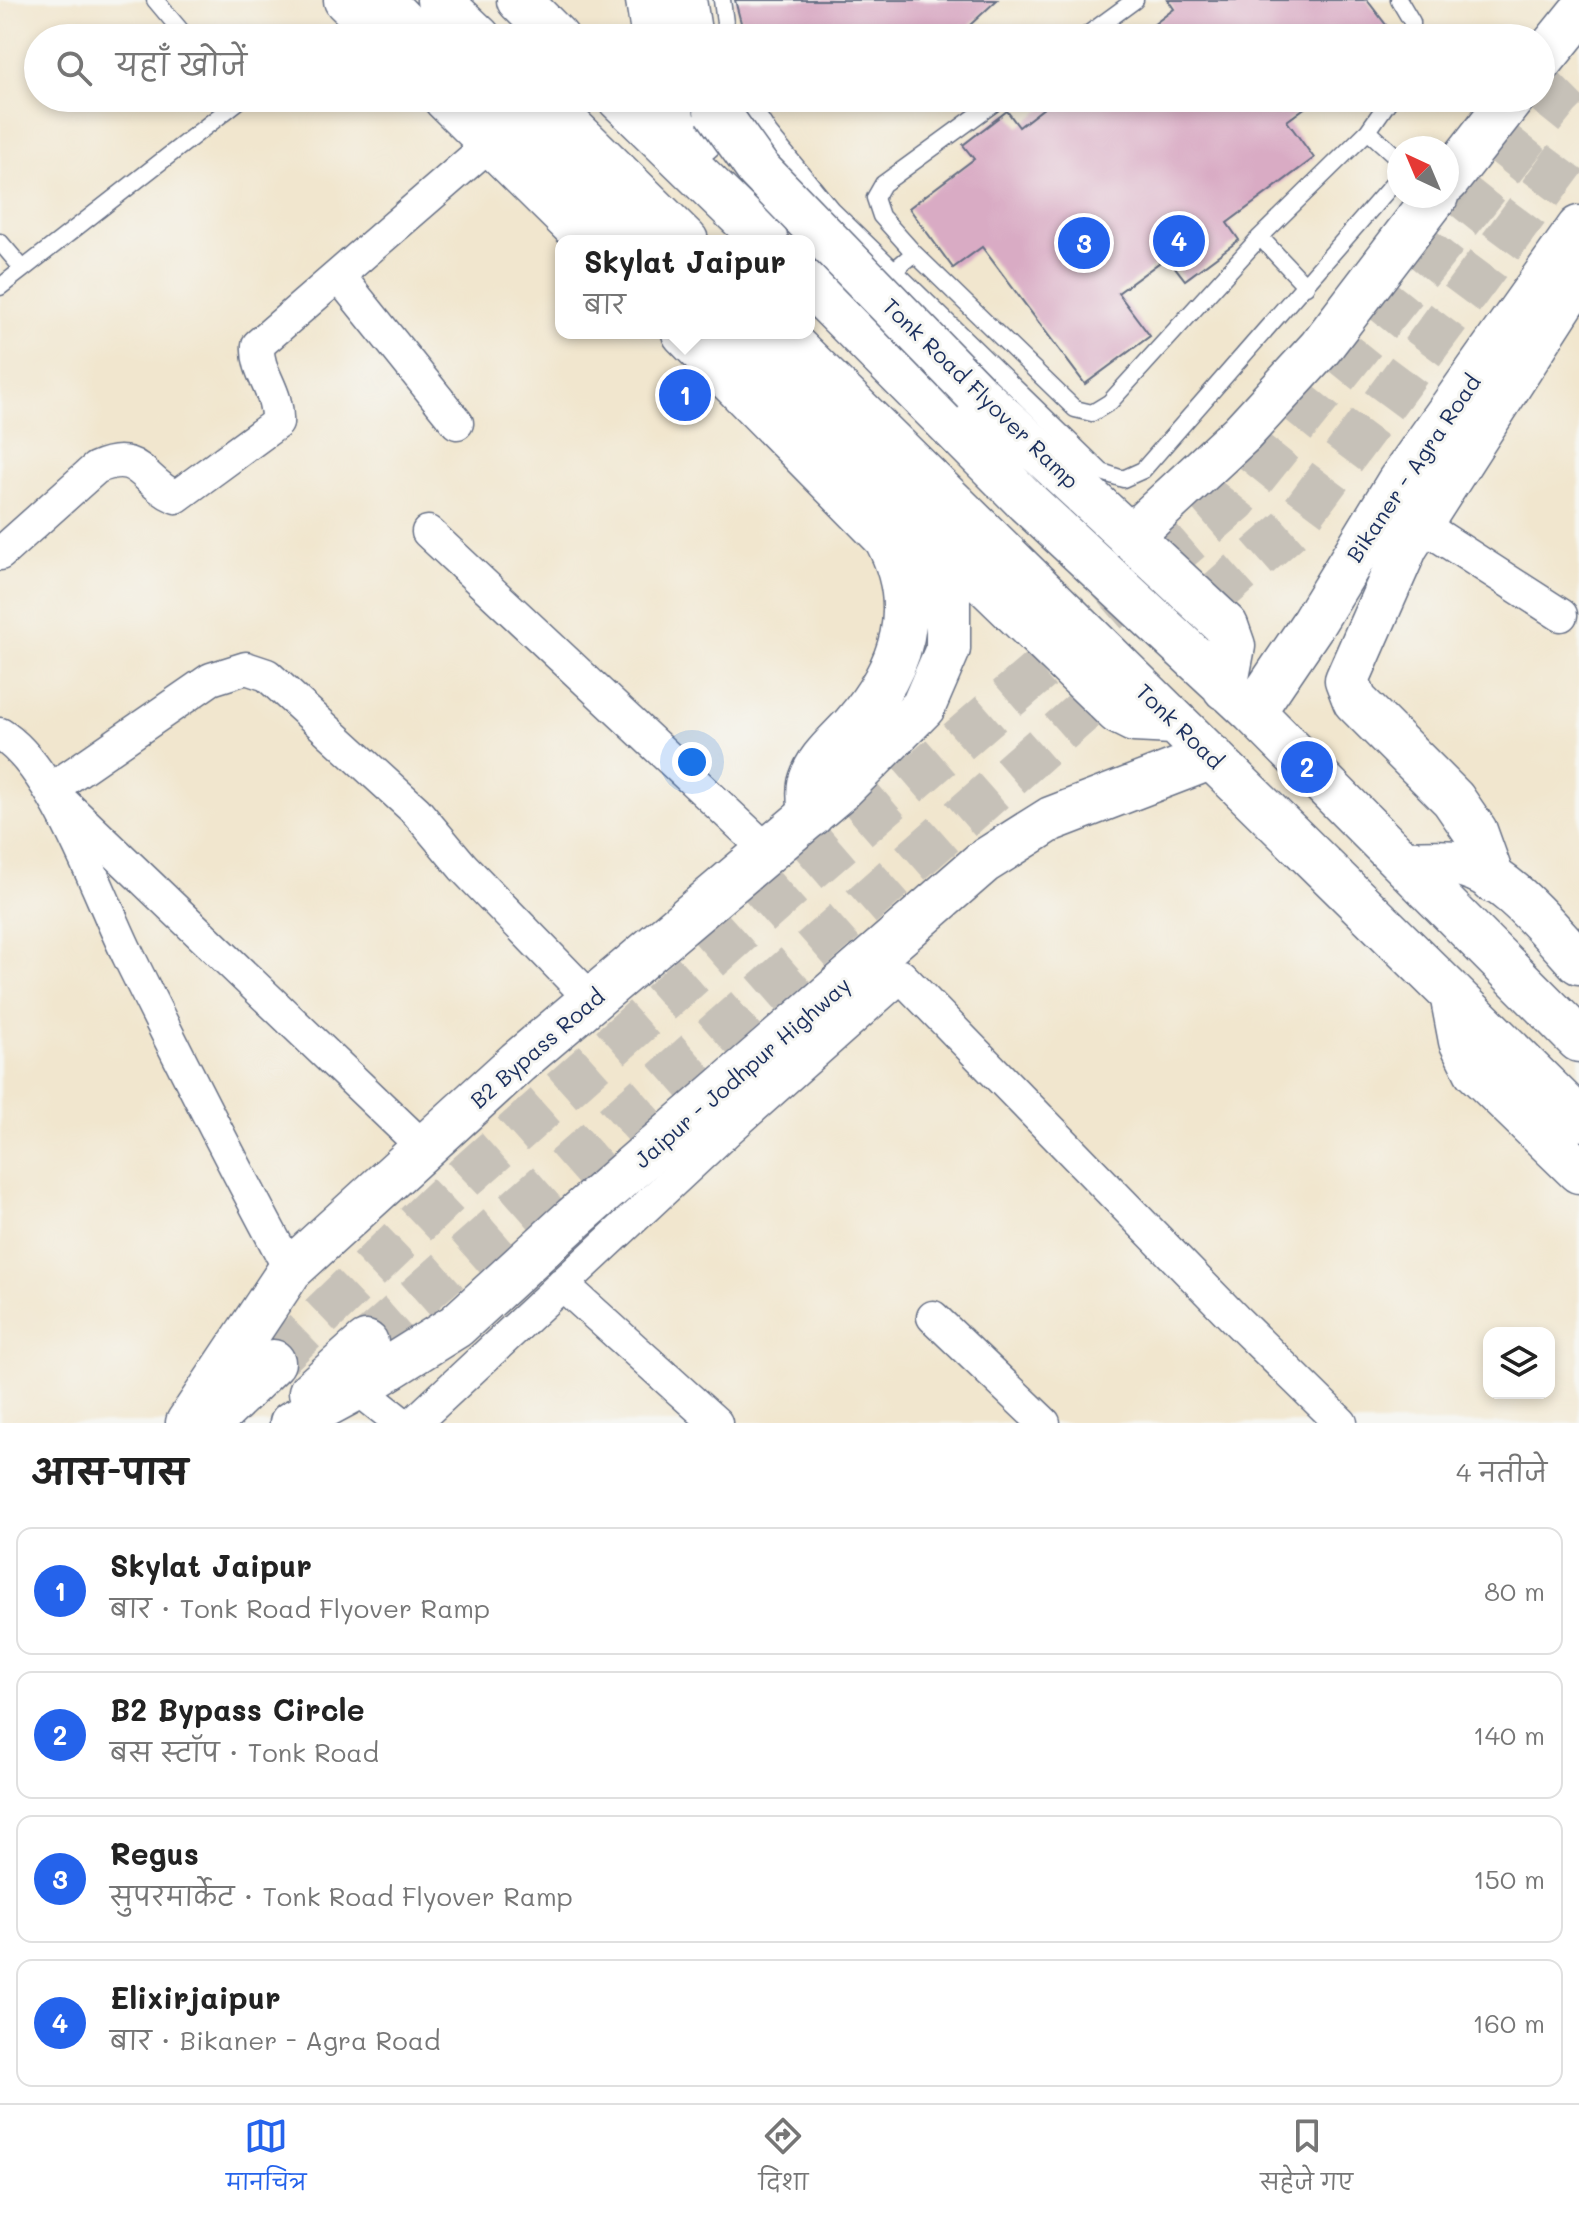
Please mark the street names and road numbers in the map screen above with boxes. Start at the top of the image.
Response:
street label: Tonk Road Flyover Ramp [876,291,1086,495]
street label: Bikaner - Agra Road [1339,368,1487,568]
street label: Tonk Road [1130,677,1230,775]
street label: Jaipur - Jodhpur Highway [628,970,856,1174]
street label: B2 Bypass Road [464,982,610,1114]

